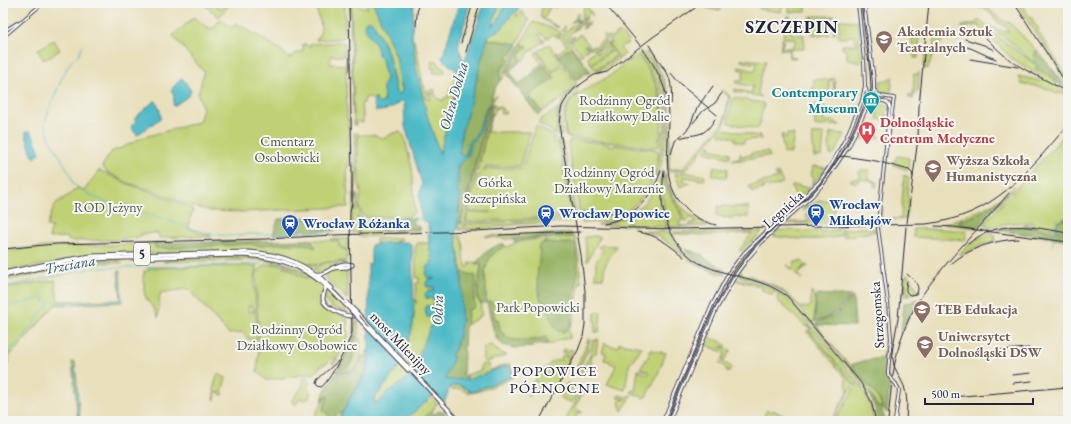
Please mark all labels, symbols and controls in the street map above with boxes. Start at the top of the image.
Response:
district label: SZCZEPIN [745,15,839,38]
place label: Akademia Sztuk Teatralnych [896,22,993,56]
school or university icon: Akademia Sztuk Teatralnych [874,29,894,54]
water label: Odra Dolna [434,60,472,132]
place label: Contemporary Museum [772,83,859,117]
museum icon: Contemporary Museum [861,90,881,115]
park label: Rodzinny Ogród Działkowy Dalie [579,91,672,125]
place label: Dolnośląskie Centrum Medyczne [880,113,995,147]
hospital icon: Dolnośląskie Centrum Medyczne [857,120,877,145]
park label: Cmentarz Osobowicki [255,132,320,166]
place label: Wyższa Szkoła Humanistyczna [946,151,1038,185]
school or university icon: Wyższa Szkoła Humanistyczna [923,158,943,183]
park label: Rodzinny Ogród Działkowy Marzenie [554,163,665,197]
park label: Górka Szczepińska [464,173,527,207]
street label: Legnicka [759,186,807,232]
place label: Wrocław Mikołajów [829,195,892,229]
park label: ROD Jeżyny [74,198,143,216]
station icon: Wrocław Mikołajów [806,202,826,227]
station icon: Wrocław Popowice [536,203,556,228]
place label: Wrocław Popowice [559,204,670,222]
station icon: Wrocław Różanka [280,213,300,238]
place label: Wrocław Różanka [303,214,410,232]
road number: 5 [134,243,150,265]
water label: Trzciana [43,250,97,278]
street label: Strzegomska [866,281,888,349]
water label: Odra [427,295,447,325]
park label: Park Popowicki [496,298,580,316]
school or university icon: TEB Edukacja [912,299,932,324]
place label: TEB Edukacja [935,300,1018,318]
street label: most Milenijny [366,307,436,379]
park label: Rodzinny Ogród Działkowy Osobowice [237,320,358,354]
place label: Uniwersytet Dolnośląski DSW [938,327,1042,361]
school or university icon: Uniwersytet Dolnośląski DSW [915,334,935,359]
district label: POPOWICE PÓŁNOCNE [510,361,600,397]
scale bar [925,380,1033,406]
text: 500 m [931,386,961,402]

